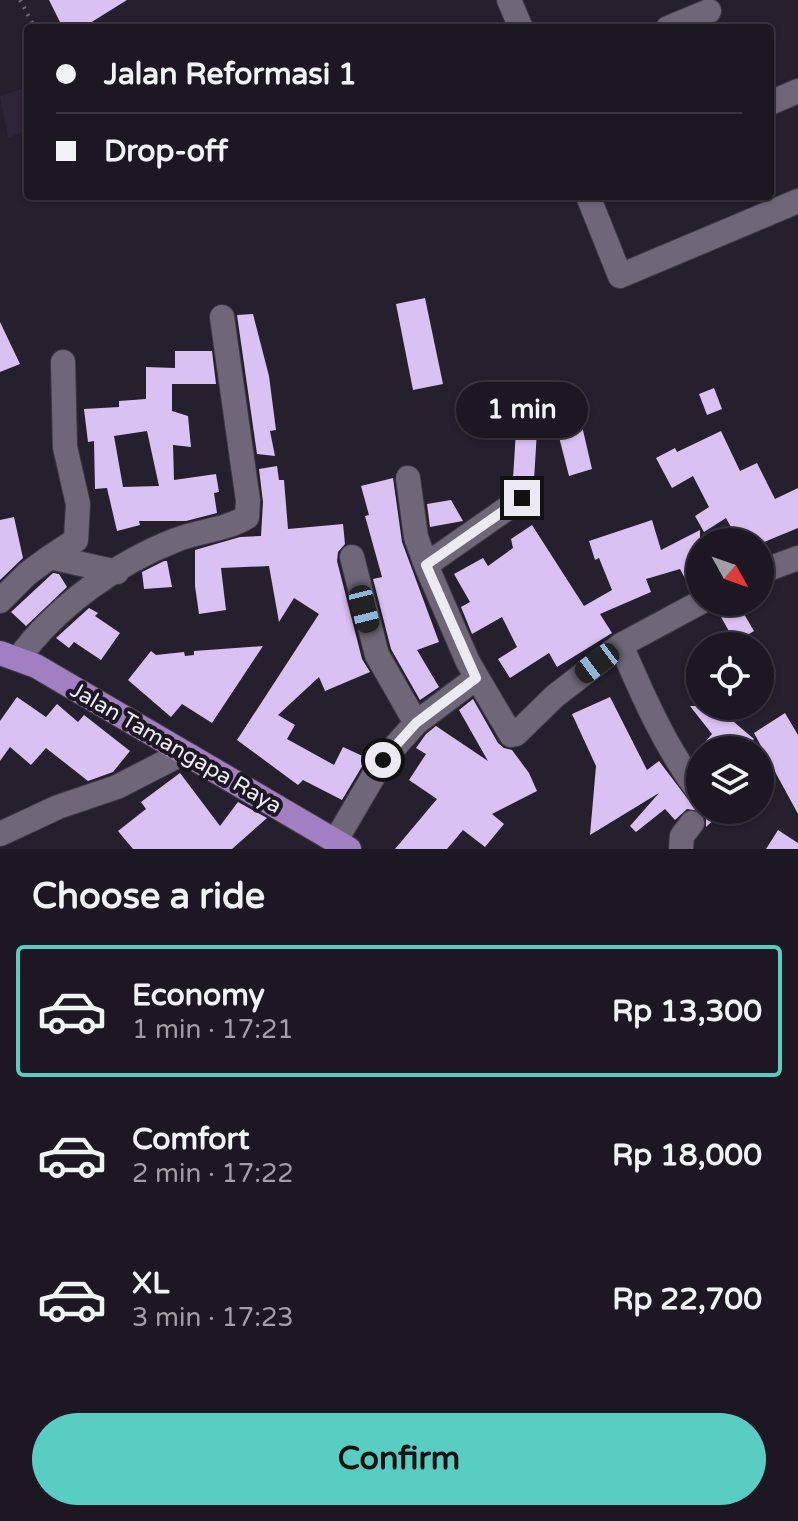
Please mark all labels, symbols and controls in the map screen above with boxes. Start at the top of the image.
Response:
text: Jalan Reformasi 1 [104,56,357,93]
text: Drop-off [104,133,228,170]
callout: 1 min [456,382,588,438]
text: 1 min [487,394,557,425]
route end [504,480,540,516]
north arrow [686,528,774,616]
map controls [686,528,774,824]
car [347,583,381,635]
button: locate [686,632,774,720]
car [571,639,623,687]
street label: Jalan Tamangapa Raya [66,677,286,819]
button: layers [686,736,774,824]
route start [365,742,401,778]
text: Choose a ride [32,875,265,918]
icon: car [36,975,108,1047]
text: Economy [132,977,265,1014]
text: Rp 13,300 [612,993,762,1030]
text: 1 min · 17:21 [132,1014,294,1045]
icon: car [36,1119,108,1191]
text: Comfort [132,1121,250,1158]
text: Rp 18,000 [612,1137,762,1174]
text: 2 min · 17:22 [132,1158,294,1189]
icon: car [36,1263,108,1335]
text: XL [132,1265,169,1302]
text: Rp 22,700 [612,1281,762,1318]
text: 3 min · 17:23 [132,1302,294,1333]
button: Confirm [32,1413,766,1505]

